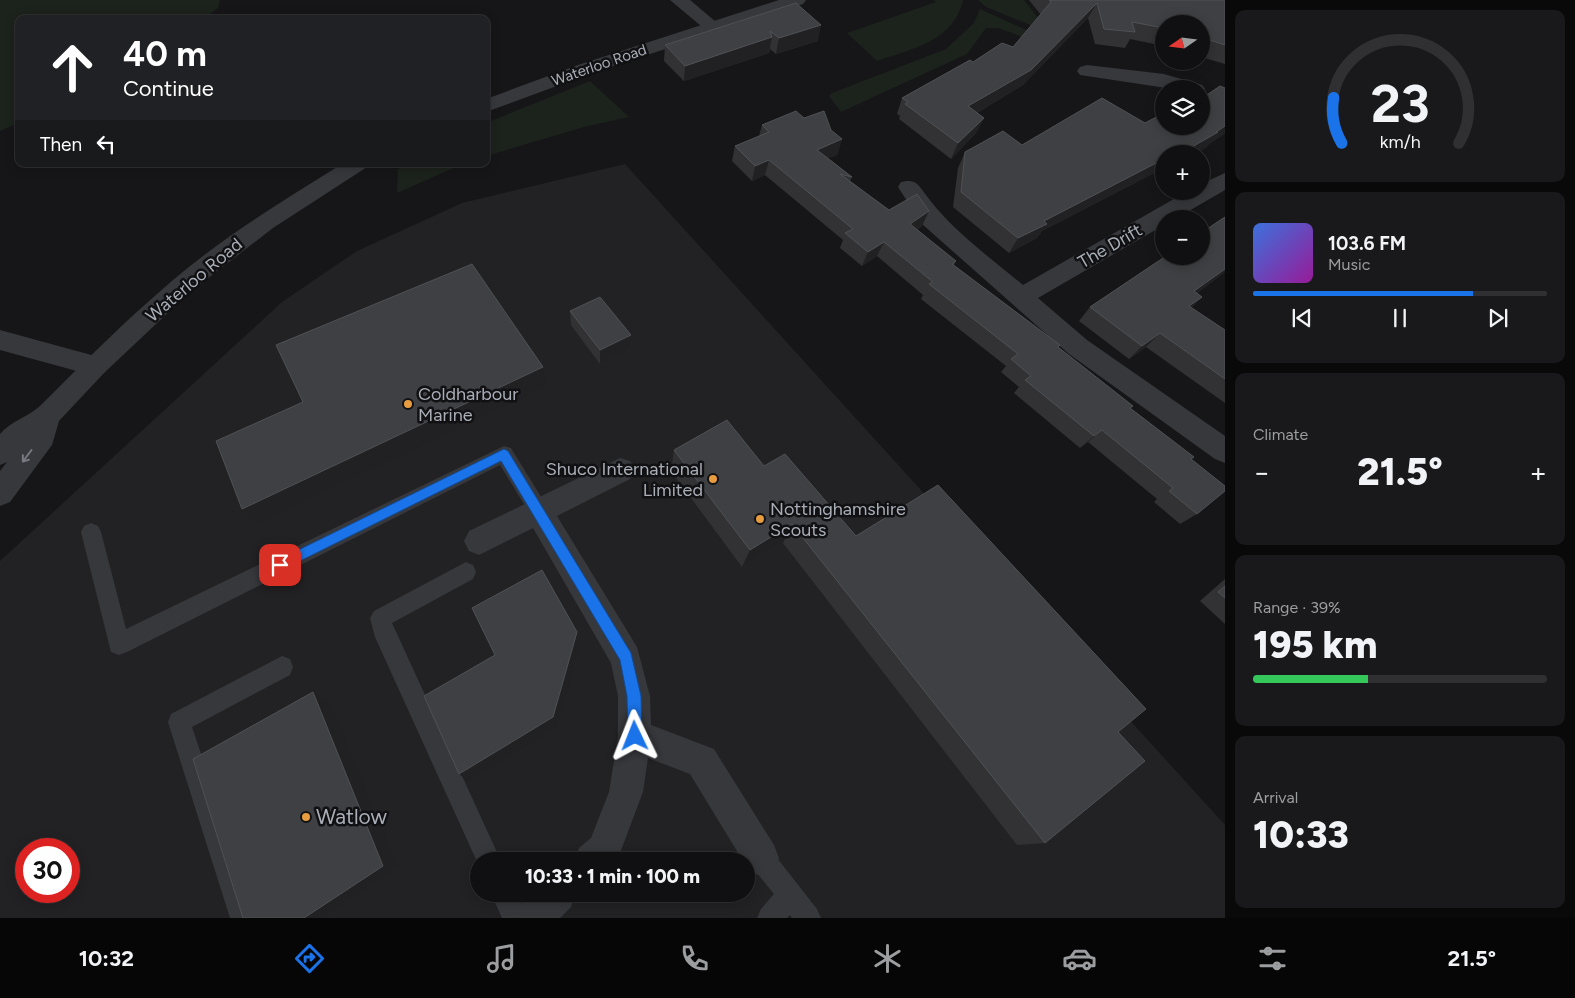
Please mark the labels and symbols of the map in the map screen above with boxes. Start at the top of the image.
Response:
north arrow [1155,15,1210,70]
street label: Waterloo Road [549,40,649,90]
street label: The Drift [1074,219,1146,273]
street label: Waterloo Road [141,233,247,327]
place label: Coldharbour Marine [418,383,518,426]
marker: Coldharbour Marine [402,398,414,410]
one-way arrow [22,449,33,462]
place label: Shuco International Limited [546,458,703,501]
marker: Shuco International Limited [707,473,719,485]
place label: Nottinghamshire Scouts [770,498,906,541]
marker: Nottinghamshire Scouts [754,513,766,525]
pin [259,544,301,586]
position arrow [608,709,660,761]
place label: Watlow [316,804,387,829]
marker: Watlow [300,811,312,823]
speed limit sign: 30 [15,838,80,903]

